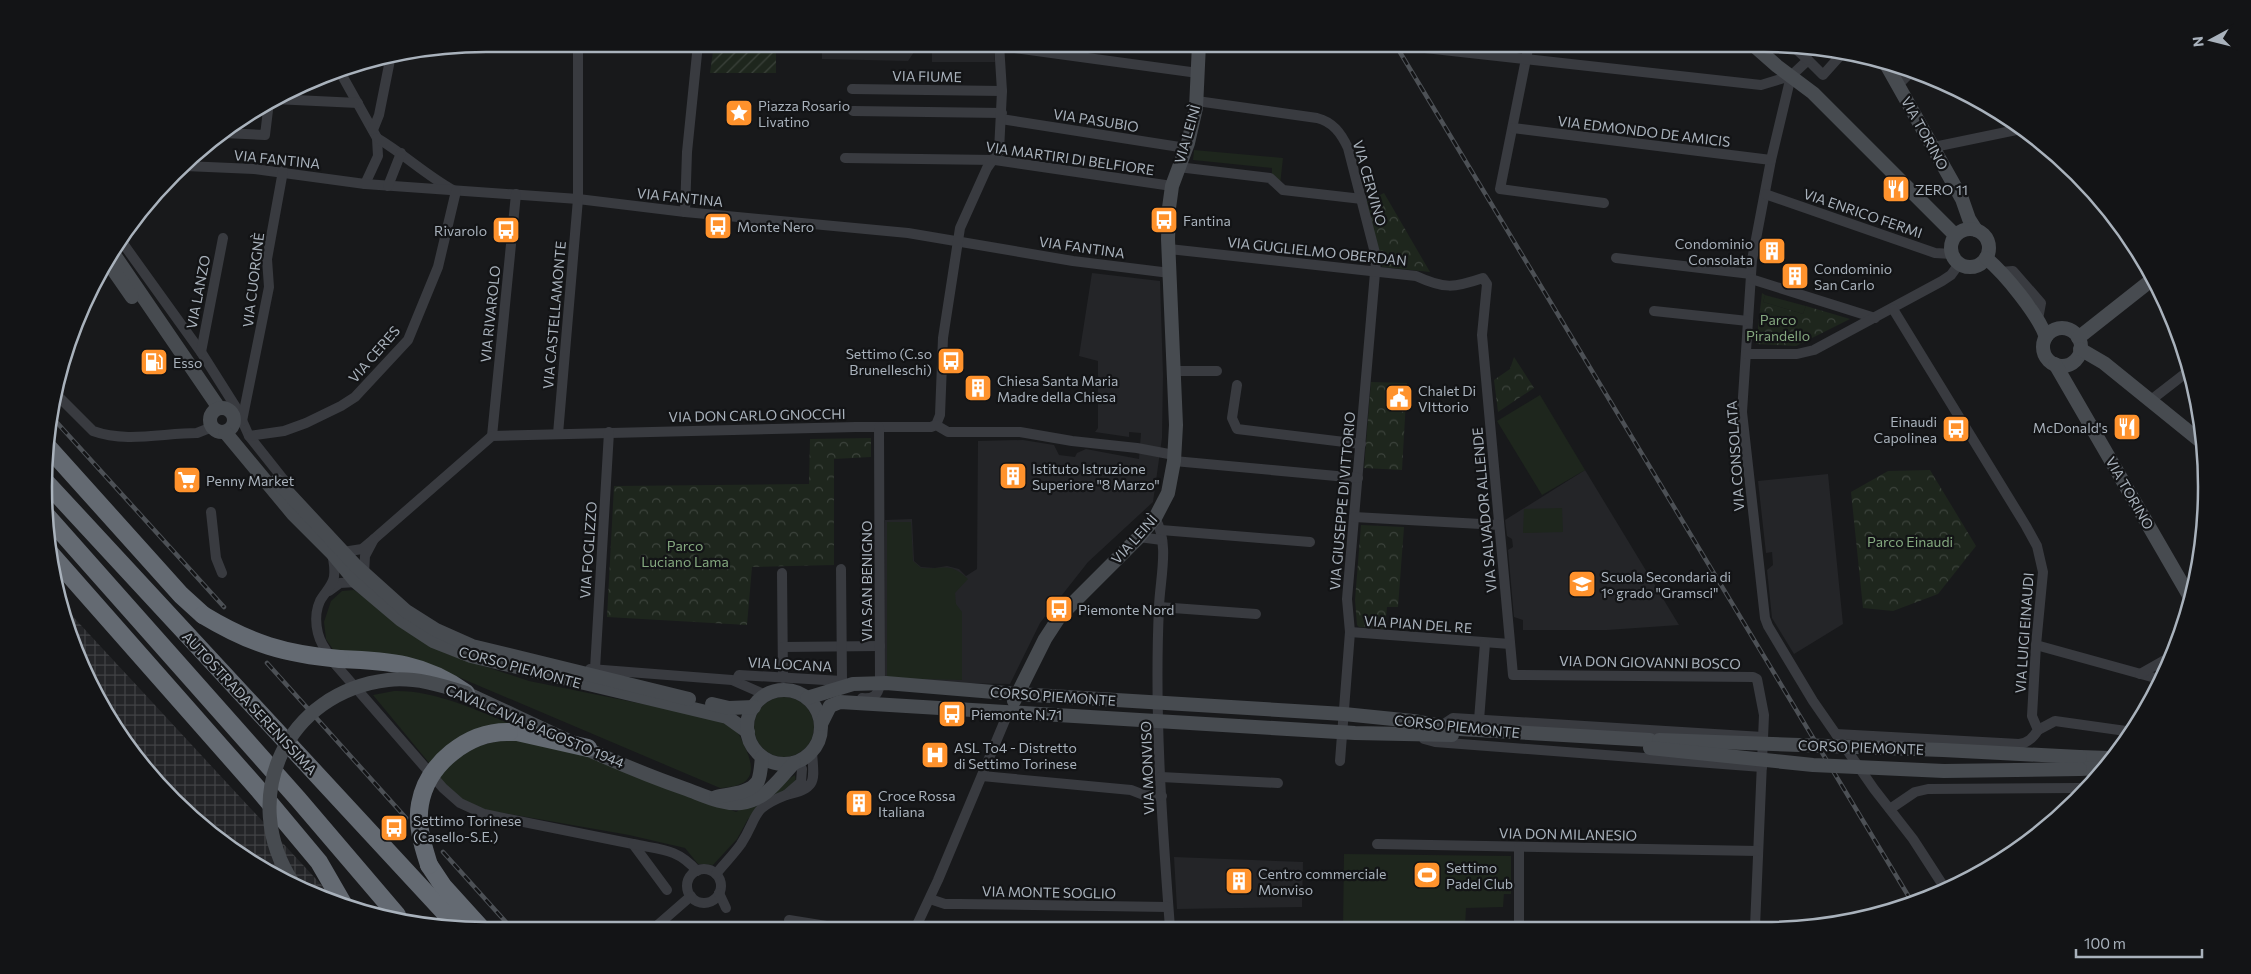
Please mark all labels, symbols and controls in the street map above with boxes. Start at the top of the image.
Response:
north arrow [2186,15,2236,65]
text: N [2189,35,2207,48]
street label: VIA FIUME [892,67,962,85]
street label: VIA TORINO [1898,93,1952,173]
place label: Piazza Rosario Livatino [758,97,850,130]
place icon: Piazza Rosario Livatino [724,98,754,128]
street label: VIA LEINÌ [1170,103,1204,165]
street label: VIA PASUBIO [1052,105,1140,135]
street label: VIA EDMONDO DE AMICIS [1557,112,1731,150]
street label: VIA MARTIRI DI BELFIORE [985,138,1155,178]
street label: VIA CERVINO [1350,138,1390,228]
street label: VIA FANTINA [233,146,321,172]
restaurant icon: ZERO 11 [1881,174,1911,204]
place label: ZERO 11 [1915,181,1968,198]
street label: VIA FANTINA [636,184,724,210]
street label: VIA ENRICO FERMI [1801,185,1925,241]
bus stop icon: Fantina [1149,205,1179,235]
bus stop icon: Monte Nero [703,211,733,241]
place label: Fantina [1183,212,1231,229]
bus stop icon: Rivarolo [491,215,521,245]
place label: Monte Nero [737,218,814,235]
place label: Rivarolo [434,222,487,239]
street label: VIA CUORGNÈ [239,232,267,328]
street label: VIA FANTINA [1038,233,1126,261]
street label: VIA GUGLIELMO OBERDAN [1226,233,1408,269]
place label: Condominio Consolata [1675,235,1753,268]
building icon: Condominio Consolata [1757,236,1787,266]
street label: VIA CASTELLAMONTE [539,240,569,390]
street label: VIA LANZO [183,254,213,330]
place label: Condominio San Carlo [1814,260,1892,293]
building icon: Condominio San Carlo [1780,261,1810,291]
street label: VIA RIVAROLO [476,265,504,363]
park label: Parco Pirandello [1746,311,1810,344]
street label: VIA CERES [345,322,403,386]
place label: Settimo (C.so Brunelleschi) [846,345,932,378]
bus stop icon: Settimo (C.so Brunelleschi) [936,346,966,376]
fuel station icon: Esso [139,347,169,377]
place label: Esso [173,354,202,371]
place label: Chiesa Santa Maria Madre della Chiesa [997,372,1118,405]
building icon: Chiesa Santa Maria Madre della Chiesa [963,373,993,403]
place label: Chalet Di VIttorio [1418,382,1476,415]
public building icon: Chalet Di VIttorio [1384,383,1414,413]
street label: VIA CONSOLATA [1723,400,1747,512]
street label: VIA DON CARLO GNOCCHI [668,405,846,425]
street label: VIA GIUSEPPE DI VITTORIO [1326,411,1358,591]
restaurant icon: McDonald's [2112,412,2142,442]
place label: Einaudi Capolinea [1874,413,1937,446]
bus stop icon: Einaudi Capolinea [1941,414,1971,444]
place label: McDonald's [2033,419,2108,436]
street label: VIA SALVADOR ALLENDE [1468,427,1500,593]
street label: VIA TORINO [2102,454,2158,532]
place label: Istituto Istruzione Superiore "8 Marzo" [1032,460,1160,493]
building icon: Istituto Istruzione Superiore "8 Marzo" [998,461,1028,491]
supermarket icon: Penny Market [172,465,202,495]
place label: Penny Market [206,472,294,489]
street label: VIA FOGLIZZO [576,501,600,599]
street label: VIA LEINÌ [1107,511,1161,567]
street label: VIA SAN BENIGNO [858,520,875,642]
park label: Parco Einaudi [1867,533,1953,550]
park label: Parco Luciano Lama [641,537,729,570]
place label: Scuola Secondaria di 1° grado "Gramsci" [1601,568,1731,601]
school or university icon: Scuola Secondaria di 1° grado "Gramsci" [1567,569,1597,599]
street label: VIA LUIGI EINAUDI [2011,572,2037,694]
bus stop icon: Piemonte Nord [1044,594,1074,624]
place label: Piemonte Nord [1078,601,1174,618]
street label: VIA PIAN DEL RE [1363,612,1473,636]
street label: AUTOSTRADA SERENISSIMA [179,628,321,778]
street label: CORSO PIEMONTE [457,642,583,692]
street label: VIA DON GIOVANNI BOSCO [1559,652,1741,672]
street label: VIA LOCANA [747,653,833,675]
street label: CAVALCAVIA 8 AGOSTO 1944 [443,681,627,772]
street label: CORSO PIEMONTE [989,683,1117,709]
bus stop icon: Piemonte N.71 [937,699,967,729]
place label: Piemonte N.71 [971,706,1062,723]
street label: CORSO PIEMONTE [1393,711,1521,741]
street label: VIA MONVISO [1137,721,1157,815]
street label: CORSO PIEMONTE [1798,736,1924,758]
place label: ASL To4 - Distretto di Settimo Torinese [954,739,1077,772]
hospital icon: ASL To4 - Distretto di Settimo Torinese [920,740,950,770]
place label: Croce Rossa Italiana [878,787,956,820]
building icon: Croce Rossa Italiana [844,788,874,818]
place label: Settimo Torinese (Casello-S.E.) [413,812,521,845]
bus stop icon: Settimo Torinese (Casello-S.E.) [379,813,409,843]
street label: VIA DON MILANESIO [1499,824,1637,844]
place label: Settimo Padel Club [1446,859,1513,892]
sports icon: Settimo Padel Club [1412,860,1442,890]
place label: Centro commerciale Monviso [1258,865,1386,898]
building icon: Centro commerciale Monviso [1224,866,1254,896]
street label: VIA MONTE SOGLIO [982,882,1116,902]
scale bar [2076,926,2202,958]
text: 100 m [2084,934,2126,952]

